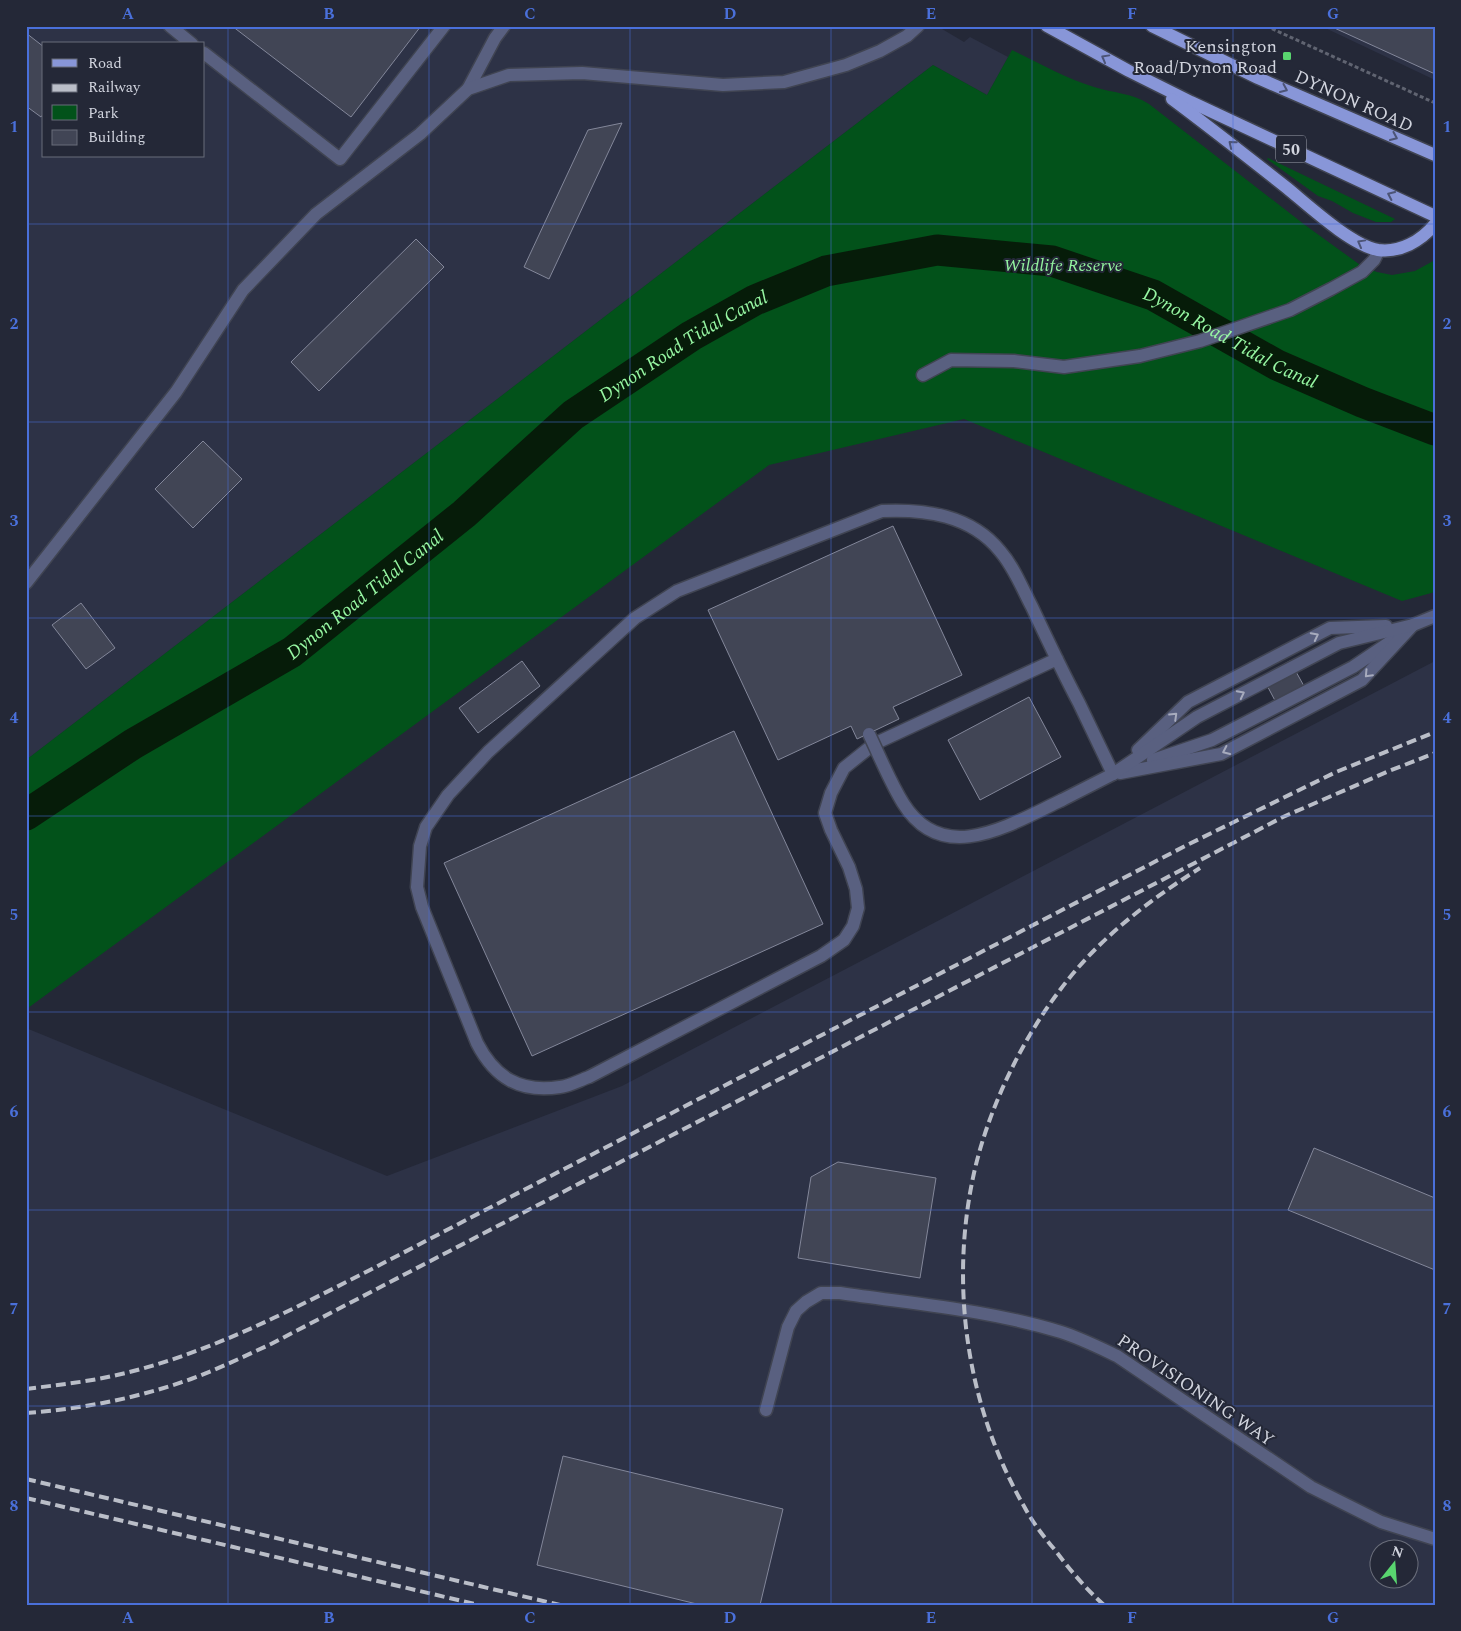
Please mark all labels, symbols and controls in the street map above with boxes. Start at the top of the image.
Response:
text: A [122,2,135,26]
text: B [323,2,335,26]
text: C [524,2,536,26]
text: D [724,2,737,26]
text: E [926,2,936,26]
text: F [1127,2,1137,26]
text: G [1327,2,1339,26]
place label: Kensington Road/Dynon Road [1133,33,1277,81]
legend [42,42,205,158]
marker: Kensington Road/Dynon Road [1281,50,1293,62]
text: Road [88,52,122,75]
one-way arrow [1102,54,1111,64]
street label: DYNON ROAD [1290,63,1417,140]
text: Railway [88,76,141,99]
one-way arrow [1279,83,1288,94]
text: Park [88,102,119,125]
text: 1 [10,115,18,139]
text: 1 [1443,115,1451,139]
text: Building [88,126,145,149]
one-way arrow [1389,131,1398,142]
road number: 50 [1276,136,1306,162]
one-way arrow [1229,142,1238,150]
one-way arrow [1387,191,1396,201]
one-way arrow [1357,239,1366,249]
park label: Wildlife Reserve [1003,252,1123,279]
water label: Dynon Road Tidal Canal [1139,280,1322,397]
water label: Dynon Road Tidal Canal [593,283,772,410]
text: 2 [10,312,19,336]
text: 2 [1443,312,1452,336]
text: 3 [10,509,19,533]
text: 3 [1443,509,1452,533]
water label: Dynon Road Tidal Canal [280,523,450,667]
one-way arrow [1309,632,1318,642]
one-way arrow [1365,668,1374,677]
one-way arrow [1236,690,1245,700]
text: 4 [10,706,19,730]
text: 4 [1443,706,1452,730]
one-way arrow [1168,713,1177,722]
one-way arrow [1222,745,1231,755]
text: 5 [10,903,18,927]
text: 5 [1443,903,1451,927]
text: 6 [10,1100,19,1124]
text: 6 [1443,1100,1452,1124]
text: 7 [10,1297,19,1321]
text: 7 [1443,1297,1452,1321]
street label: PROVISIONING WAY [1112,1328,1280,1453]
text: 8 [10,1494,19,1518]
text: 8 [1443,1494,1452,1518]
north arrow [1368,1538,1418,1588]
text: N [1389,1540,1406,1564]
text: A [122,1606,135,1630]
text: B [323,1606,335,1630]
text: C [524,1606,536,1630]
text: D [724,1606,737,1630]
text: E [926,1606,936,1630]
text: F [1127,1606,1137,1630]
text: G [1327,1606,1339,1630]

